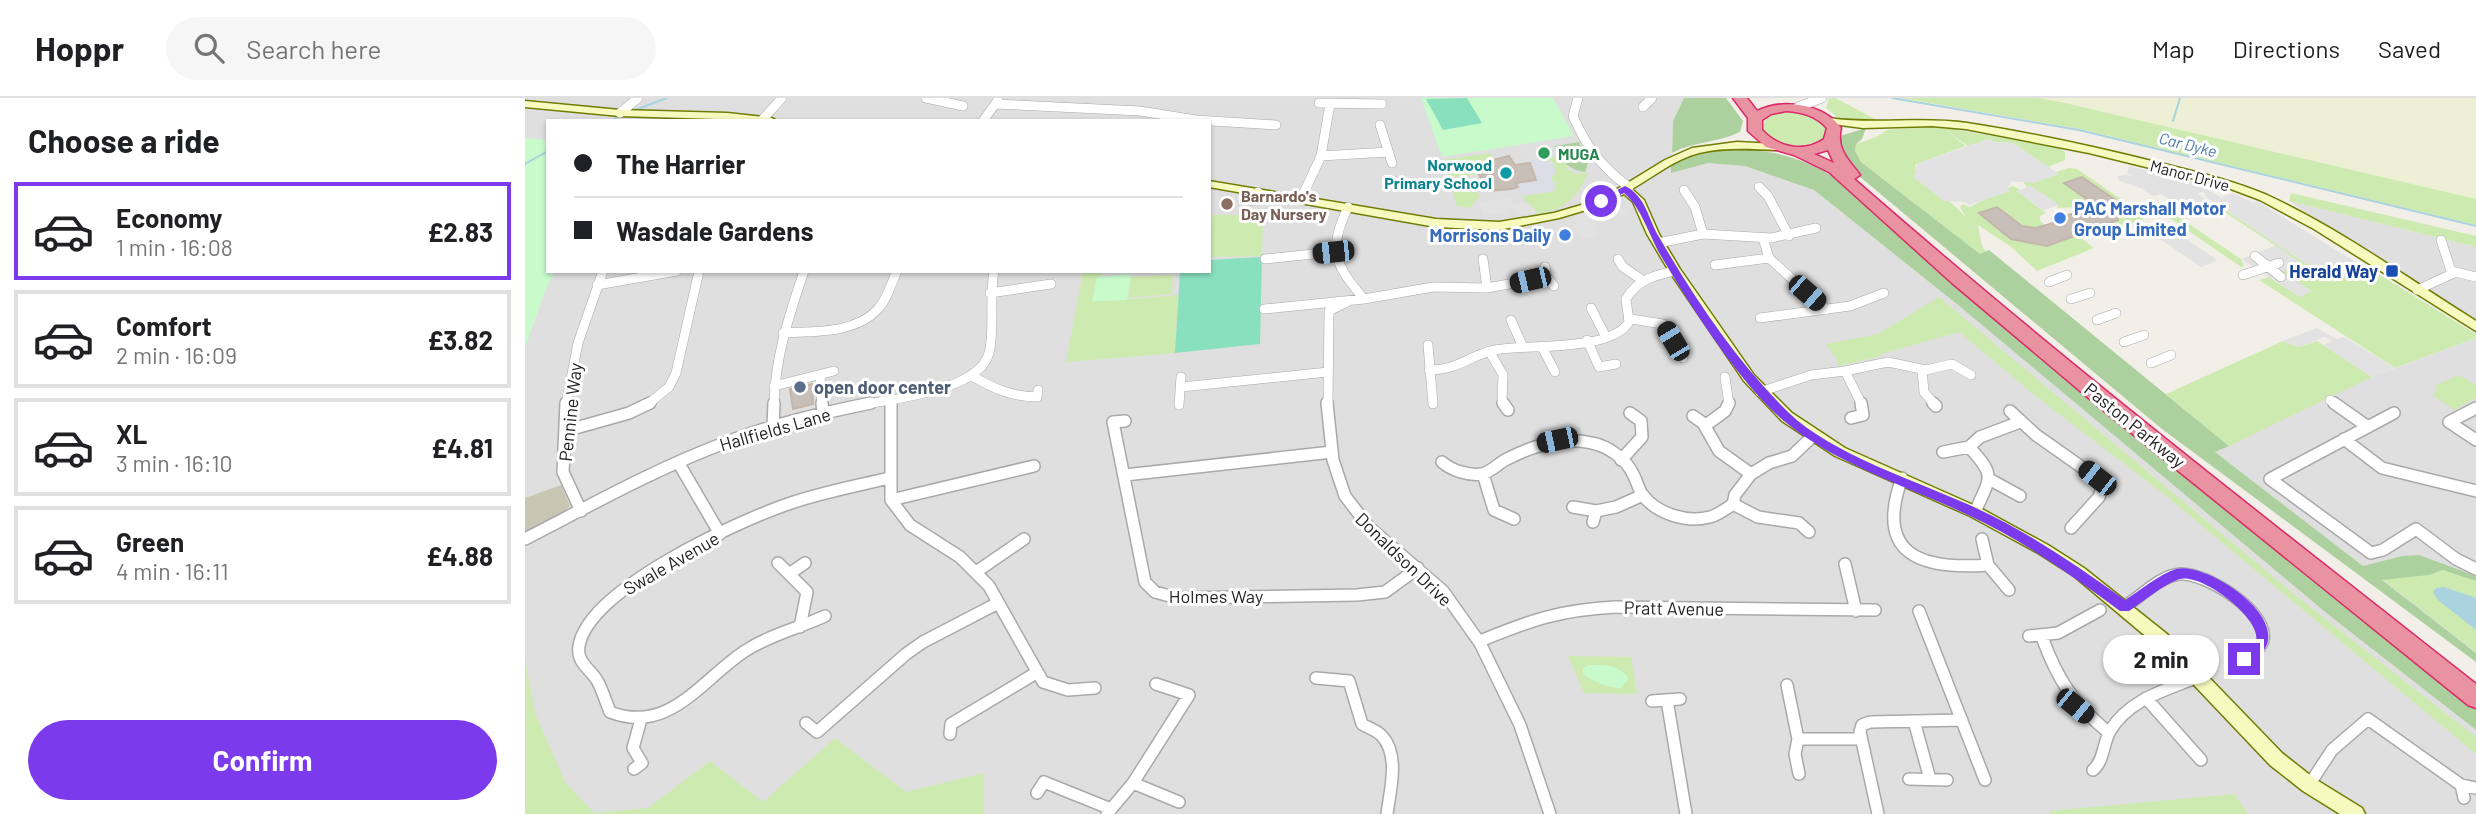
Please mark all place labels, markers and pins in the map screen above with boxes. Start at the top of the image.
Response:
place label: MUGA [1558,144,1600,163]
marker: MUGA [1536,145,1552,161]
place label: Norwood Primary School [1384,155,1492,192]
marker: Norwood Primary School [1498,165,1514,181]
place label: Barnardo's Day Nursery [1241,186,1327,223]
marker: Barnardo's Day Nursery [1219,196,1235,212]
place label: PAC Marshall Motor Group Limited [2074,197,2226,240]
marker: PAC Marshall Motor Group Limited [2052,210,2068,226]
place label: Morrisons Daily [1430,224,1551,246]
marker: Morrisons Daily [1557,227,1573,243]
place label: Herald Way [2289,260,2378,282]
marker: Herald Way [2384,263,2400,279]
place label: open door center [814,376,951,398]
marker: open door center [792,379,808,395]

